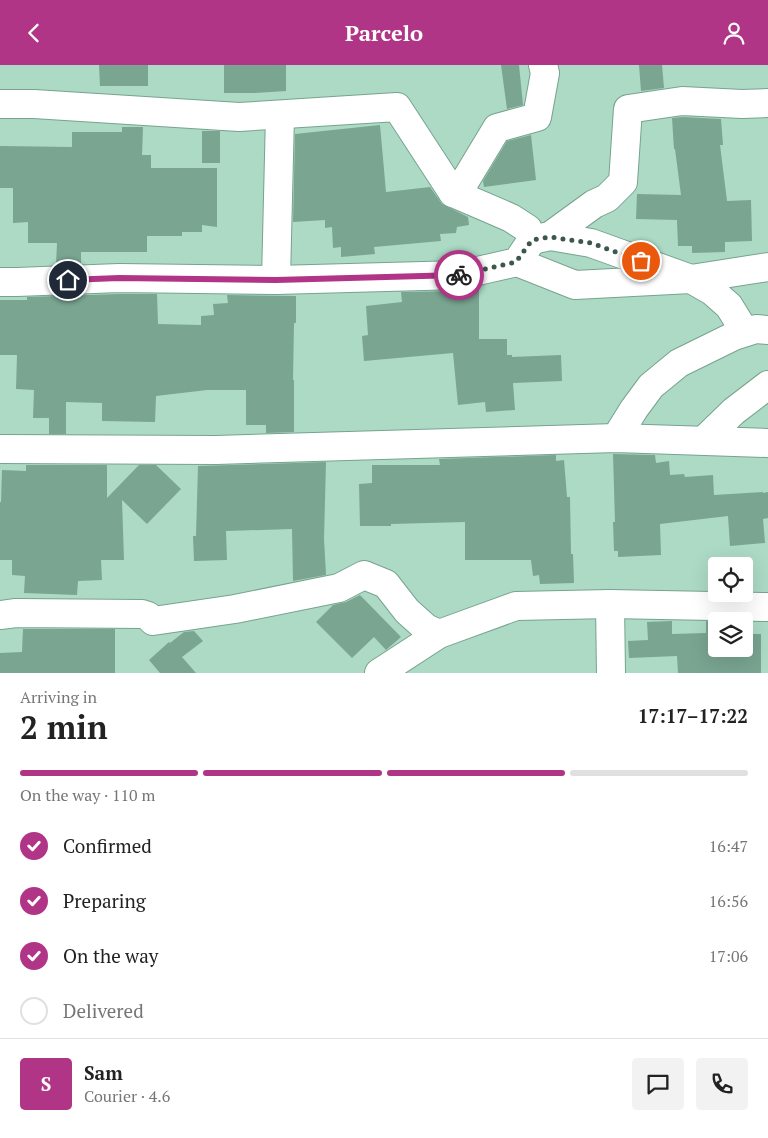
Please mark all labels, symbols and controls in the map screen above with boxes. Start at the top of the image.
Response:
text: Parcelo [345,18,423,47]
icon: back [20,19,48,47]
icon: person [720,19,748,47]
pin [620,240,662,282]
icon: bag [627,247,655,275]
courier [434,250,484,300]
pin [47,259,89,301]
icon: bike [445,261,473,289]
icon: home [54,266,82,294]
map controls [708,557,753,657]
button: locate [708,557,753,602]
button: layers [708,612,753,657]
text: Arriving in [20,686,97,708]
text: 17:17–17:22 [638,703,748,728]
text: 2 min [20,706,108,748]
text: On the way · 110 m [20,784,155,806]
icon: check [20,832,48,860]
text: Confirmed [63,833,152,858]
text: 16:47 [709,835,748,857]
icon: check [20,887,48,915]
text: Preparing [63,888,146,913]
text: 16:56 [709,890,748,912]
icon: check [20,942,48,970]
text: On the way [63,943,158,968]
text: 17:06 [709,945,748,967]
text: Delivered [63,998,144,1023]
button: chat [632,1058,684,1110]
button: phone [696,1058,748,1110]
text: Sam [84,1060,123,1085]
text: S [41,1071,51,1096]
text: Courier · 4.6 [84,1085,170,1107]

